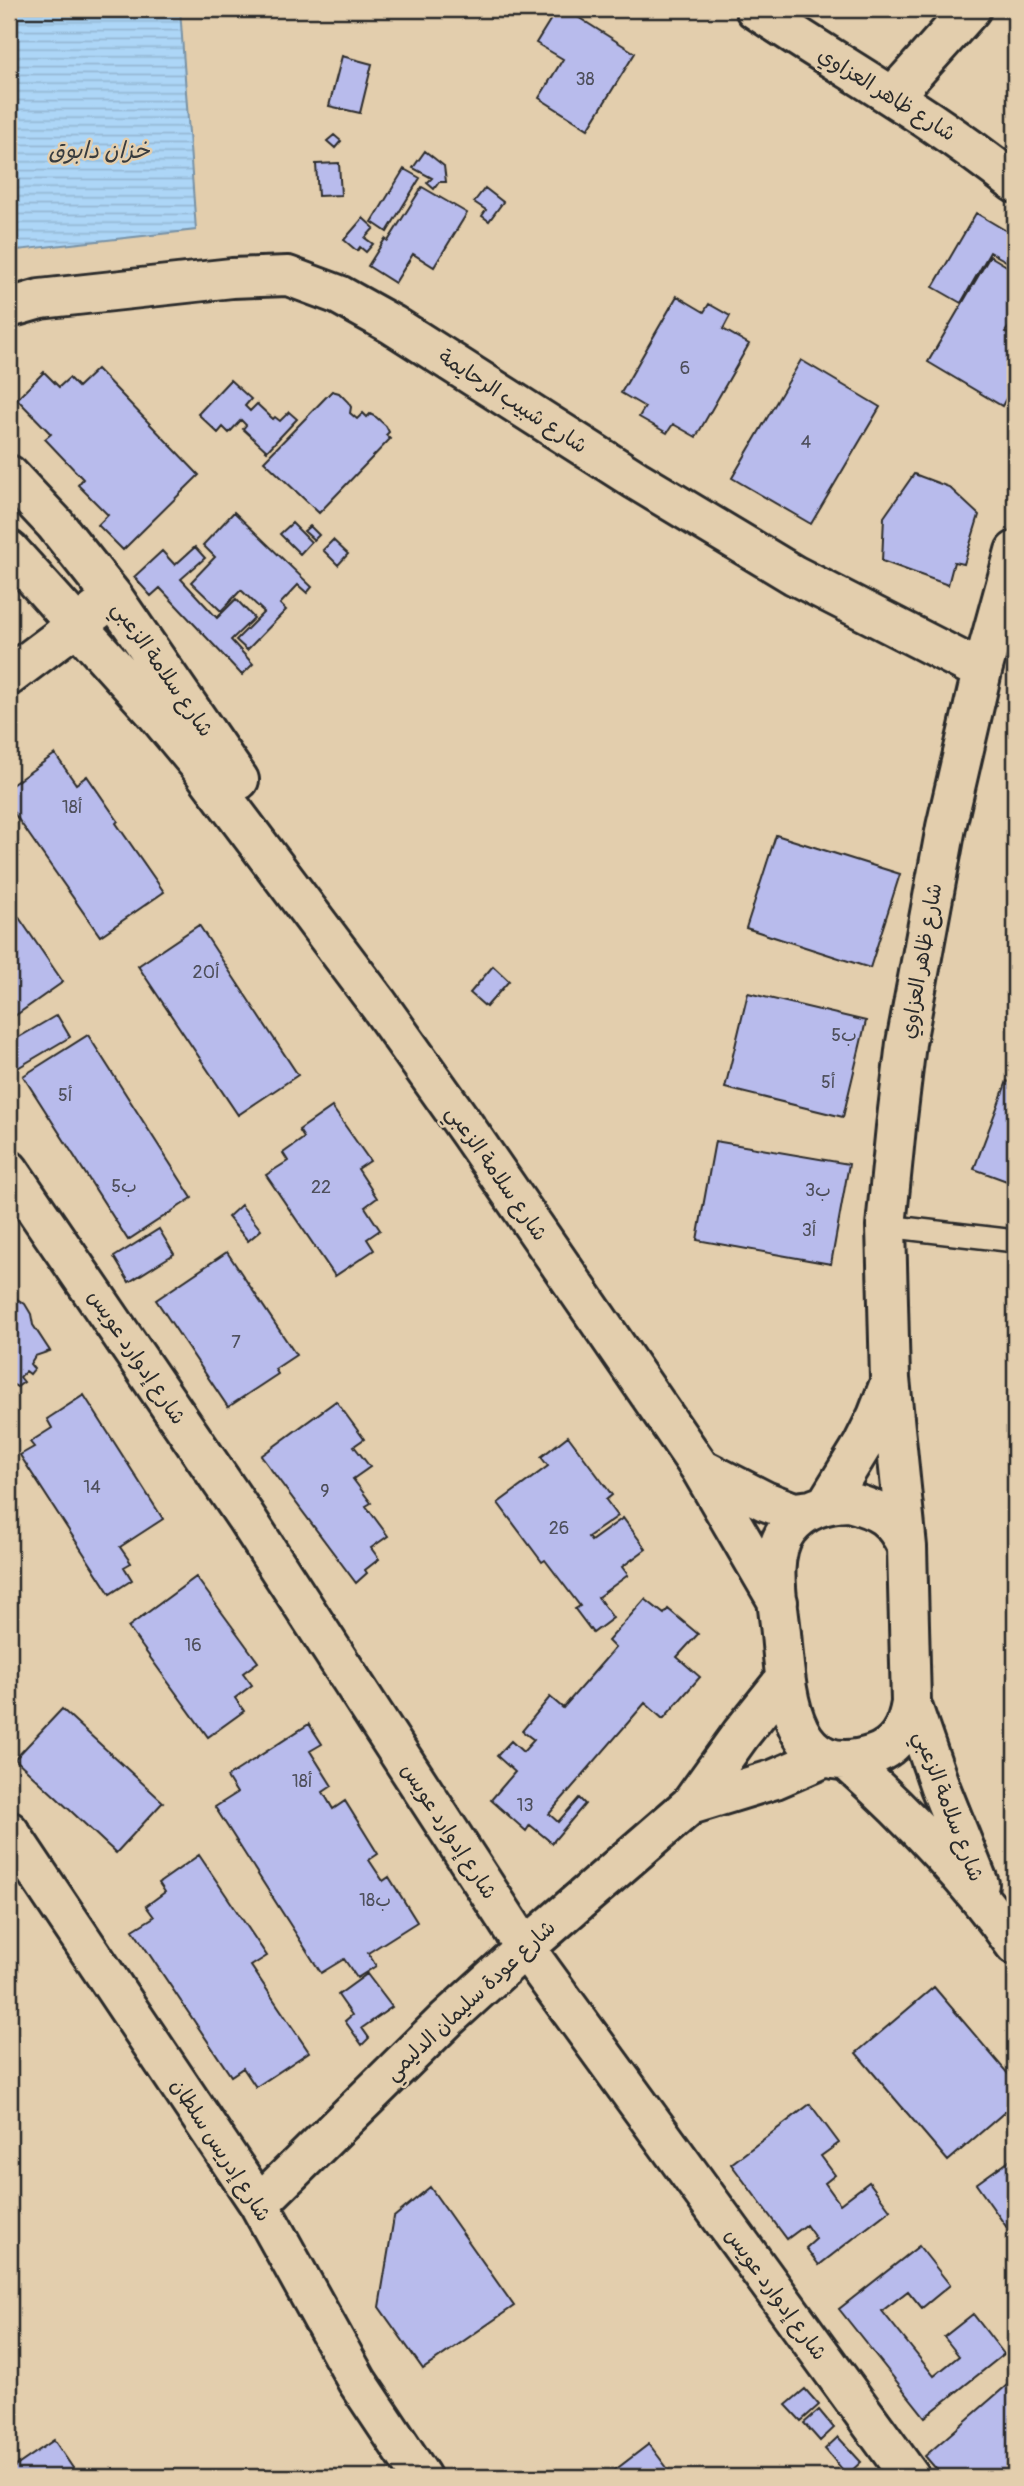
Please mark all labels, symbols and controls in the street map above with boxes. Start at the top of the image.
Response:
street label: شارع ظاهر العزاوي [812,41,961,149]
house number: 38 [575,68,595,91]
water label: خزان دابوق [48,136,150,165]
street label: شارع شبيب الرحايمة [433,343,592,460]
house number: 6 [680,357,690,380]
house number: 4 [801,431,812,454]
street label: شارع سلامة الزعبي [102,596,219,745]
house number: 18أ [62,796,83,819]
street label: شارع ظاهر العزاوي [895,881,949,1041]
house number: 20أ [193,961,220,984]
house number: 5ب [831,1024,857,1047]
house number: 5أ [821,1071,836,1094]
house number: 5أ [58,1084,73,1107]
street label: شارع سلامة الزعبي [436,1100,553,1249]
house number: 5ب [111,1175,137,1198]
house number: 22 [311,1176,331,1199]
house number: 3ب [805,1179,831,1202]
house number: 3أ [802,1219,817,1242]
street label: شارع إدوارد عويس [81,1285,192,1430]
house number: 7 [231,1331,241,1354]
house number: 14 [83,1476,101,1499]
house number: 9 [320,1480,330,1503]
house number: 26 [549,1517,569,1540]
house number: 16 [184,1634,202,1657]
street label: شارع سلامة الزعبي [903,1727,990,1887]
street label: شارع إدوارد عويس [394,1758,503,1905]
house number: 18أ [292,1770,313,1793]
house number: 13 [516,1794,534,1817]
house number: 18ب [359,1889,391,1912]
street label: شارع عودة سليمان الدليمي [379,1914,565,2090]
street label: شارع إدريس سلطان [163,2074,277,2228]
street label: شارع إدوارد عويس [718,2223,833,2366]

